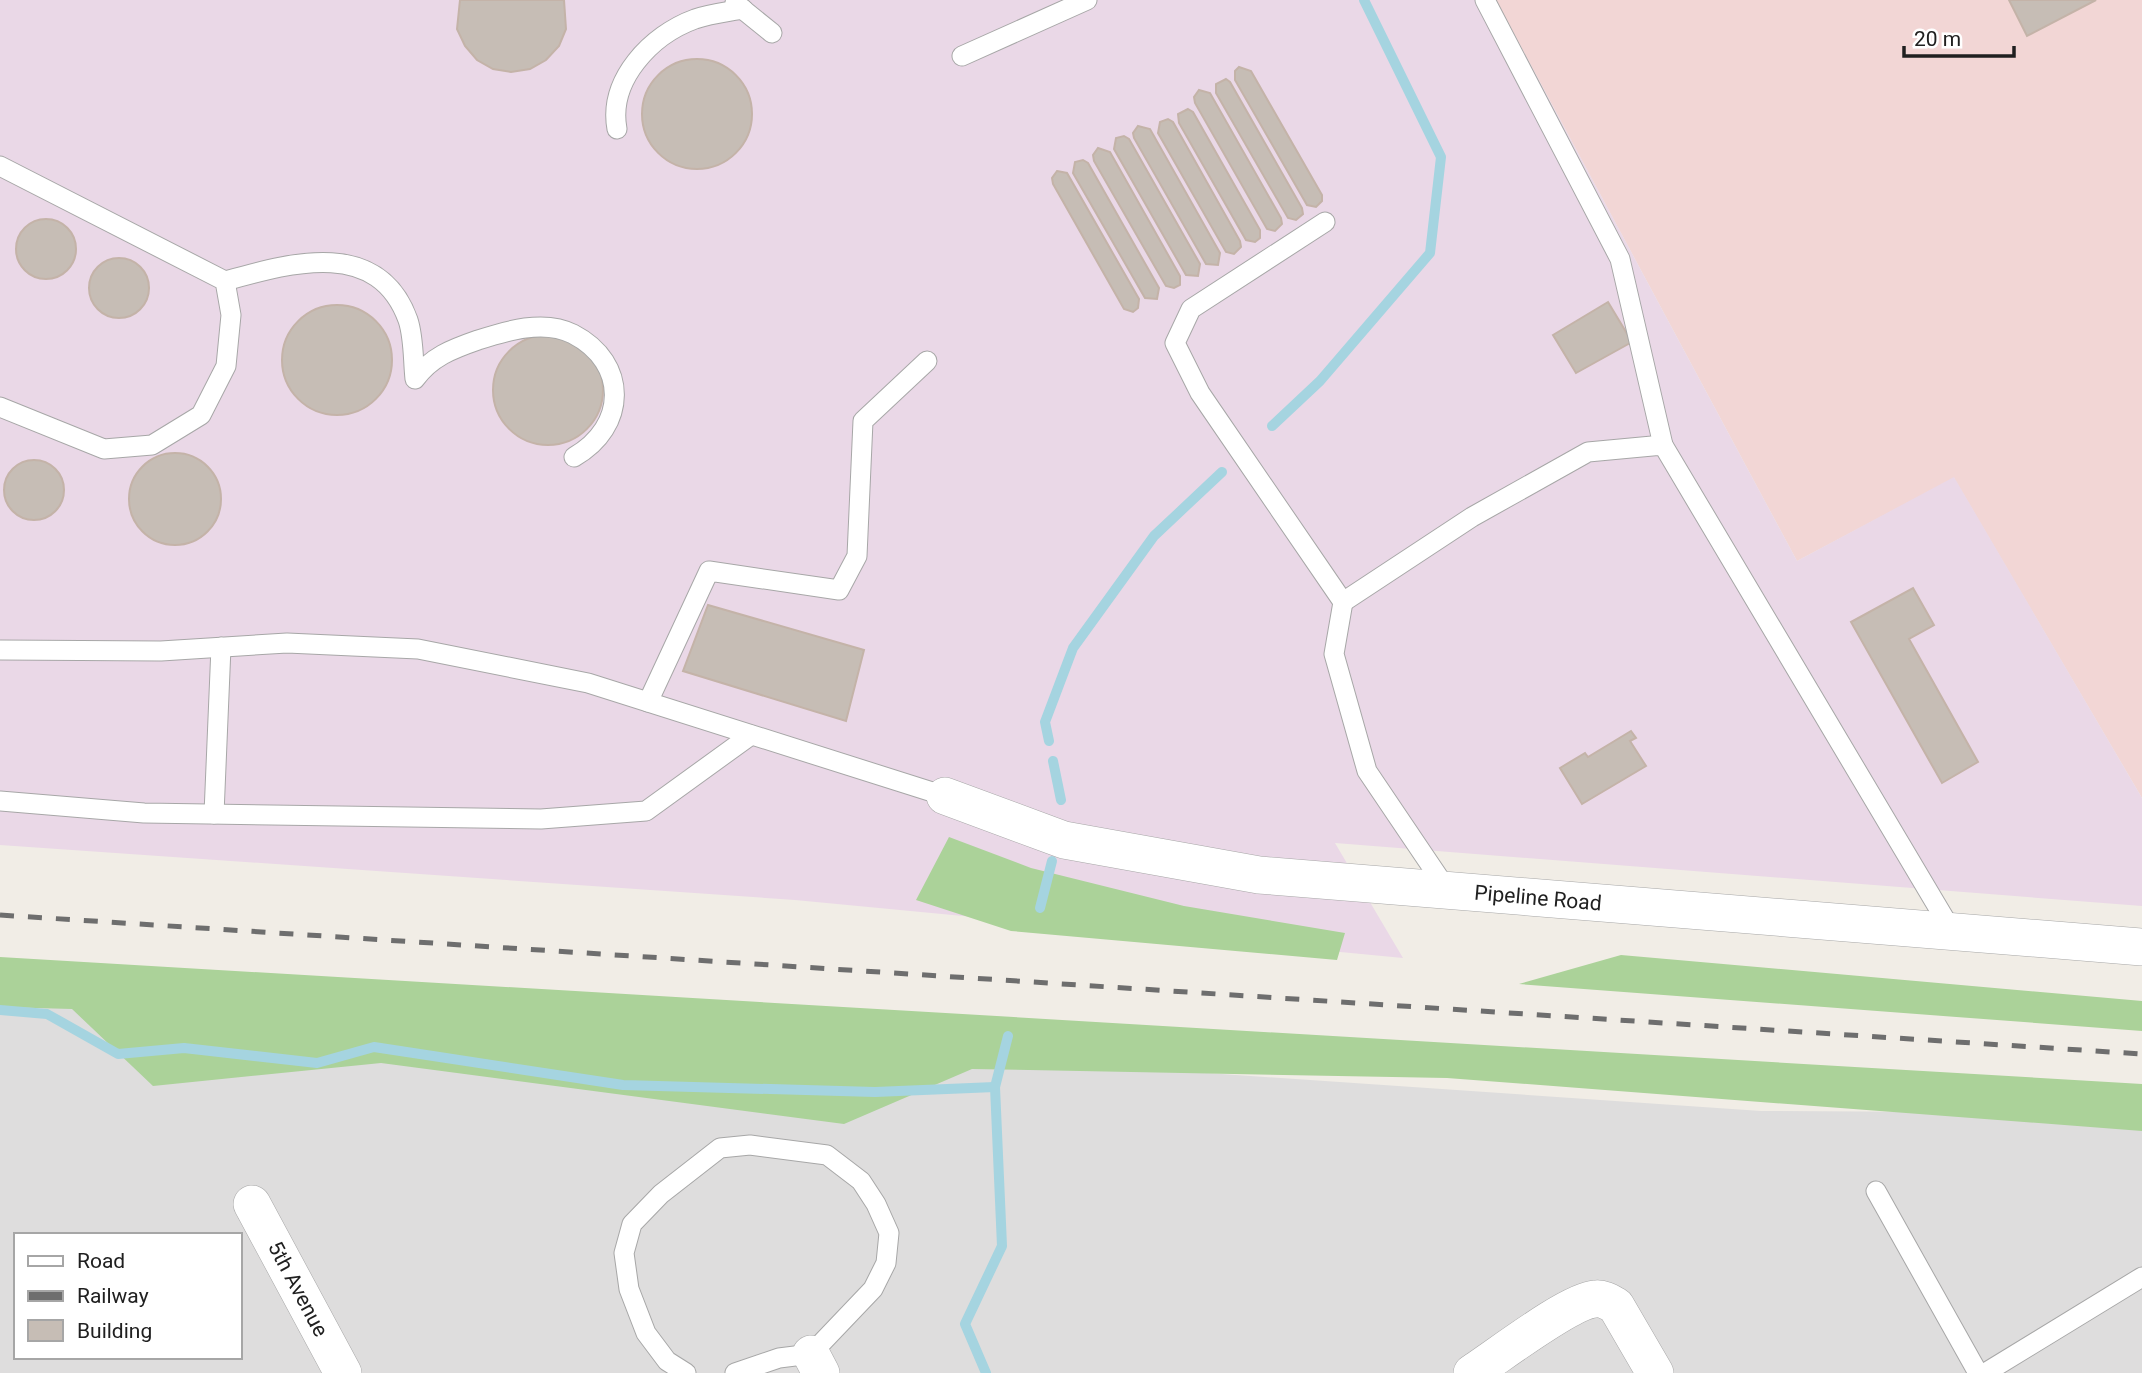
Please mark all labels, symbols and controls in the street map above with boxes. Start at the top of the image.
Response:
scale bar [1904,14,2014,58]
text: 20 m [1914,27,1961,51]
street label: Pipeline Road [1473,880,1603,916]
legend [14,1233,242,1359]
street label: 5th Avenue [263,1237,333,1341]
text: Road [77,1249,125,1273]
text: Railway [77,1284,149,1308]
text: Building [77,1319,152,1343]

